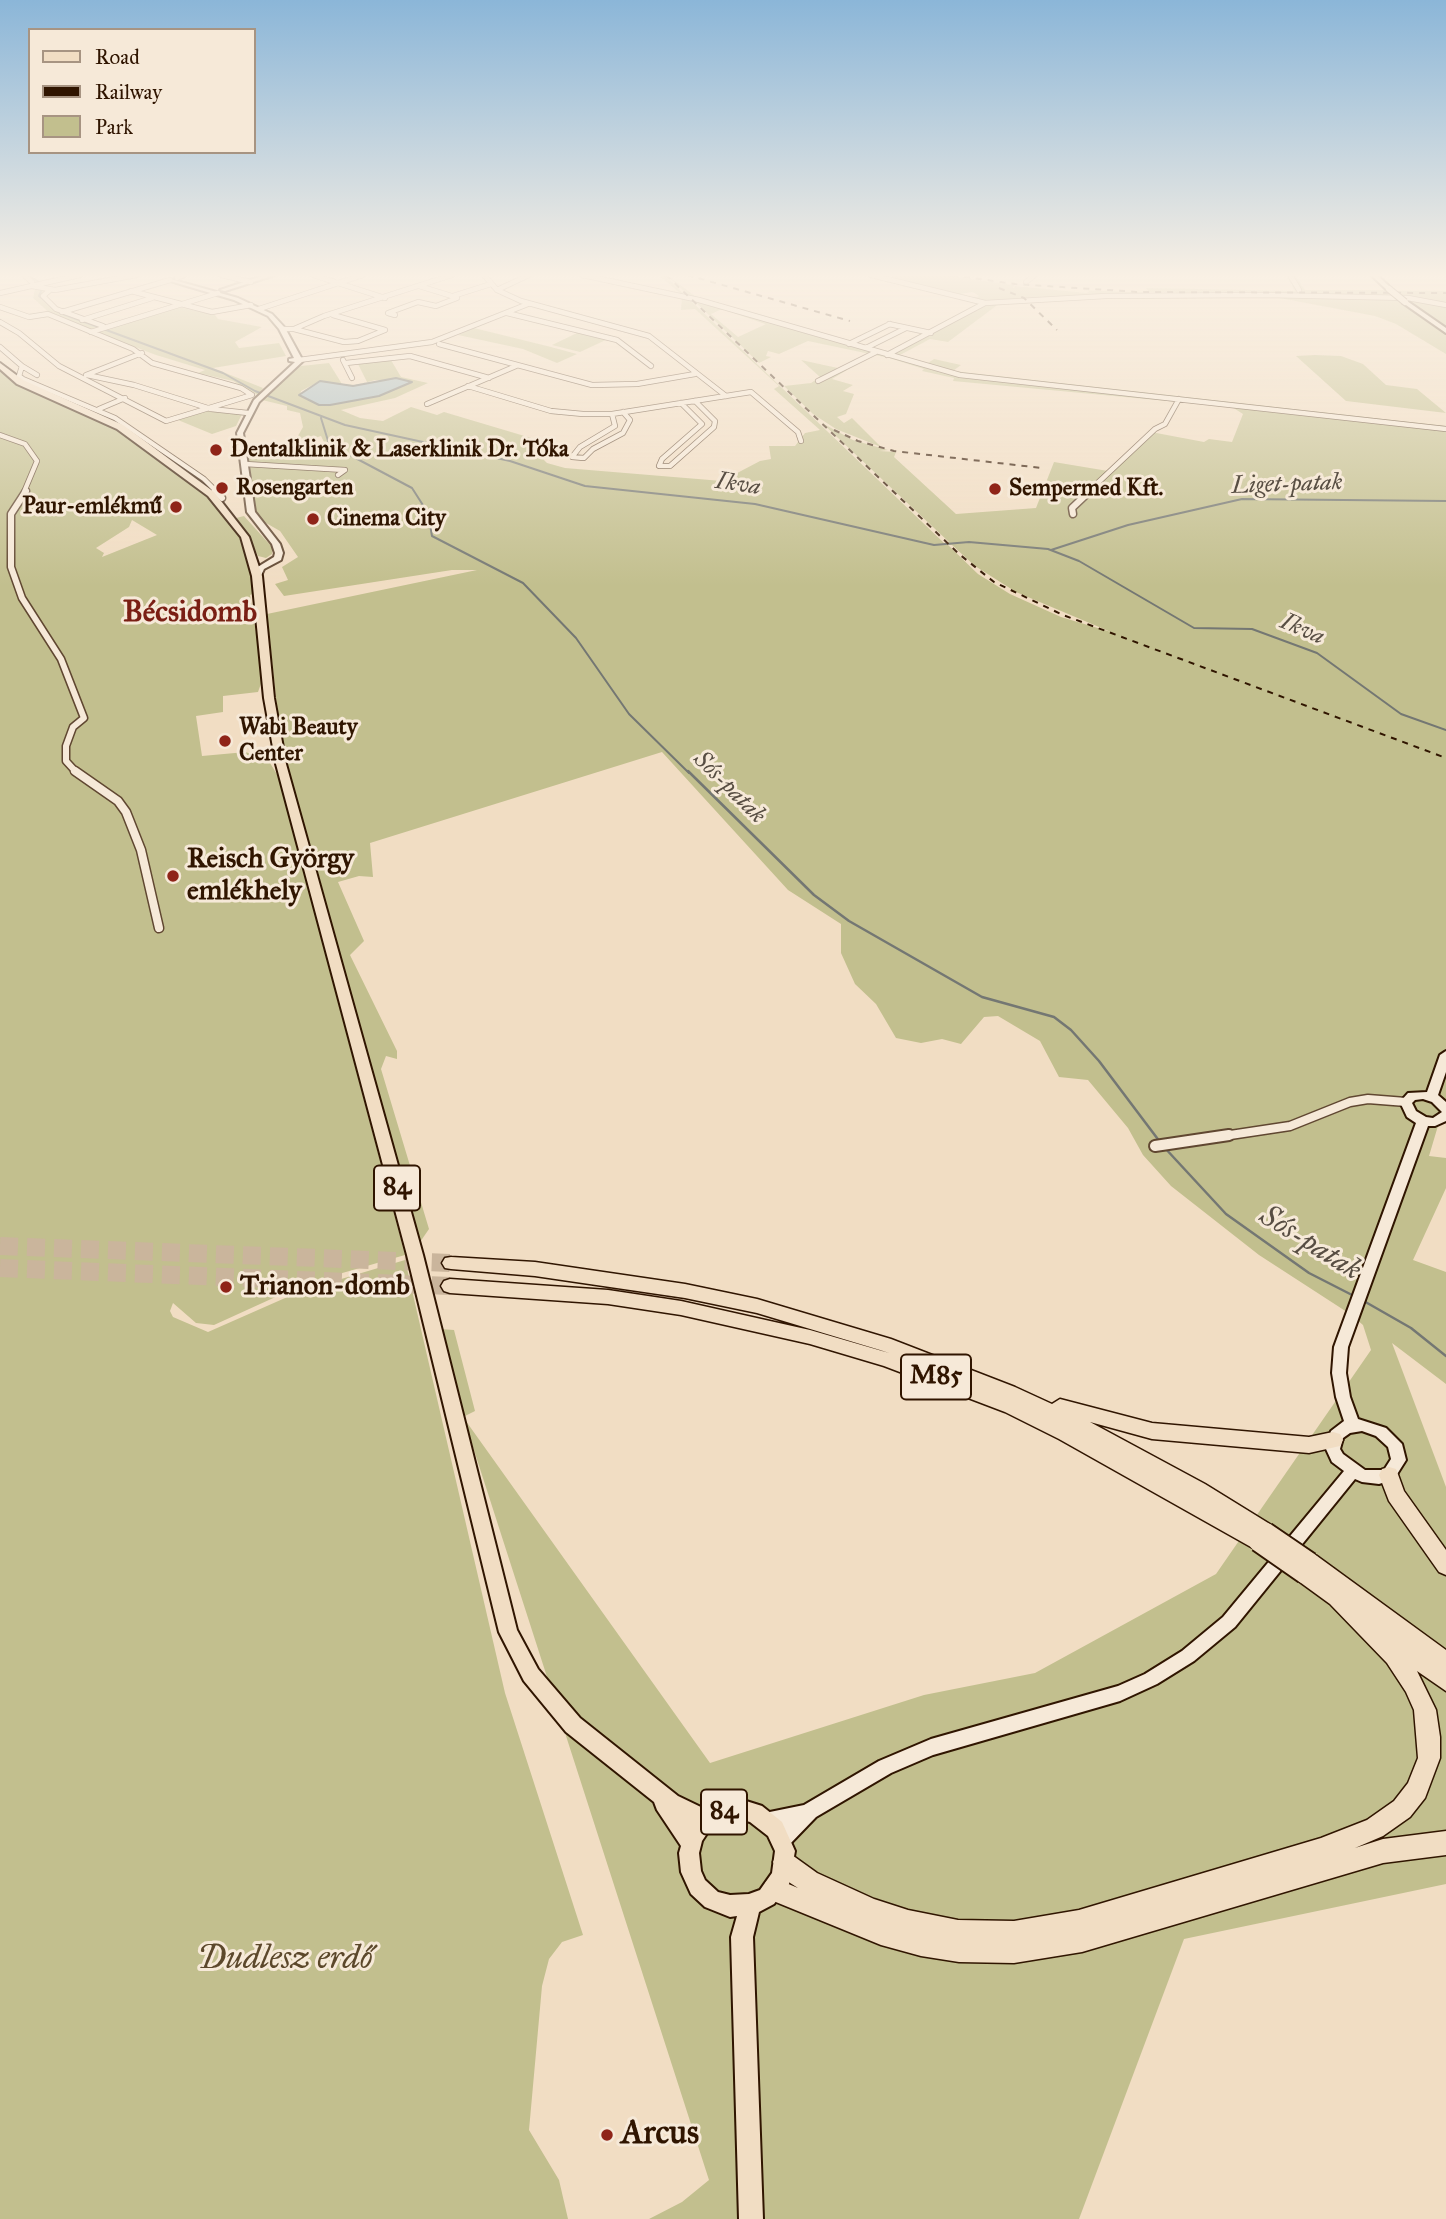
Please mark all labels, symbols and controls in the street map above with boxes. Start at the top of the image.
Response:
legend [28,28,256,154]
text: Road [95,44,140,70]
text: Railway [95,79,162,105]
text: Park [95,114,133,140]
place label: Dentalklinik & Laserklinik Dr. Tóka [230,436,569,464]
marker: Dentalklinik & Laserklinik Dr. Tóka [208,442,224,458]
water label: Ikva [714,468,762,502]
water label: Liget-patak [1231,469,1343,501]
place label: Rosengarten [236,474,353,502]
place label: Sempermed Kft. [1009,475,1163,503]
marker: Rosengarten [214,480,230,496]
marker: Sempermed Kft. [987,481,1003,497]
place label: Paur-emlékmű [23,493,162,521]
marker: Paur-emlékmű [168,499,184,515]
place label: Cinema City [327,505,446,533]
marker: Cinema City [305,511,321,527]
district label: Bécsidomb [123,596,257,632]
water label: Ikva [1276,608,1328,652]
place label: Wabi Beauty Center [239,714,357,768]
marker: Wabi Beauty Center [217,733,233,749]
water label: Sós-patak [687,746,771,830]
place label: Reisch György emlékhely [187,843,354,909]
marker: Reisch György emlékhely [165,868,181,884]
road number: 84 [374,1166,420,1210]
water label: Sós-patak [1252,1199,1368,1289]
place label: Trianon-domb [240,1270,410,1304]
marker: Trianon-domb [218,1279,234,1295]
road number: M85 [901,1354,971,1400]
road number: 84 [701,1789,747,1834]
park label: Dudlesz erdő [197,1940,373,1980]
place label: Arcus [621,2115,699,2155]
marker: Arcus [599,2127,615,2143]

